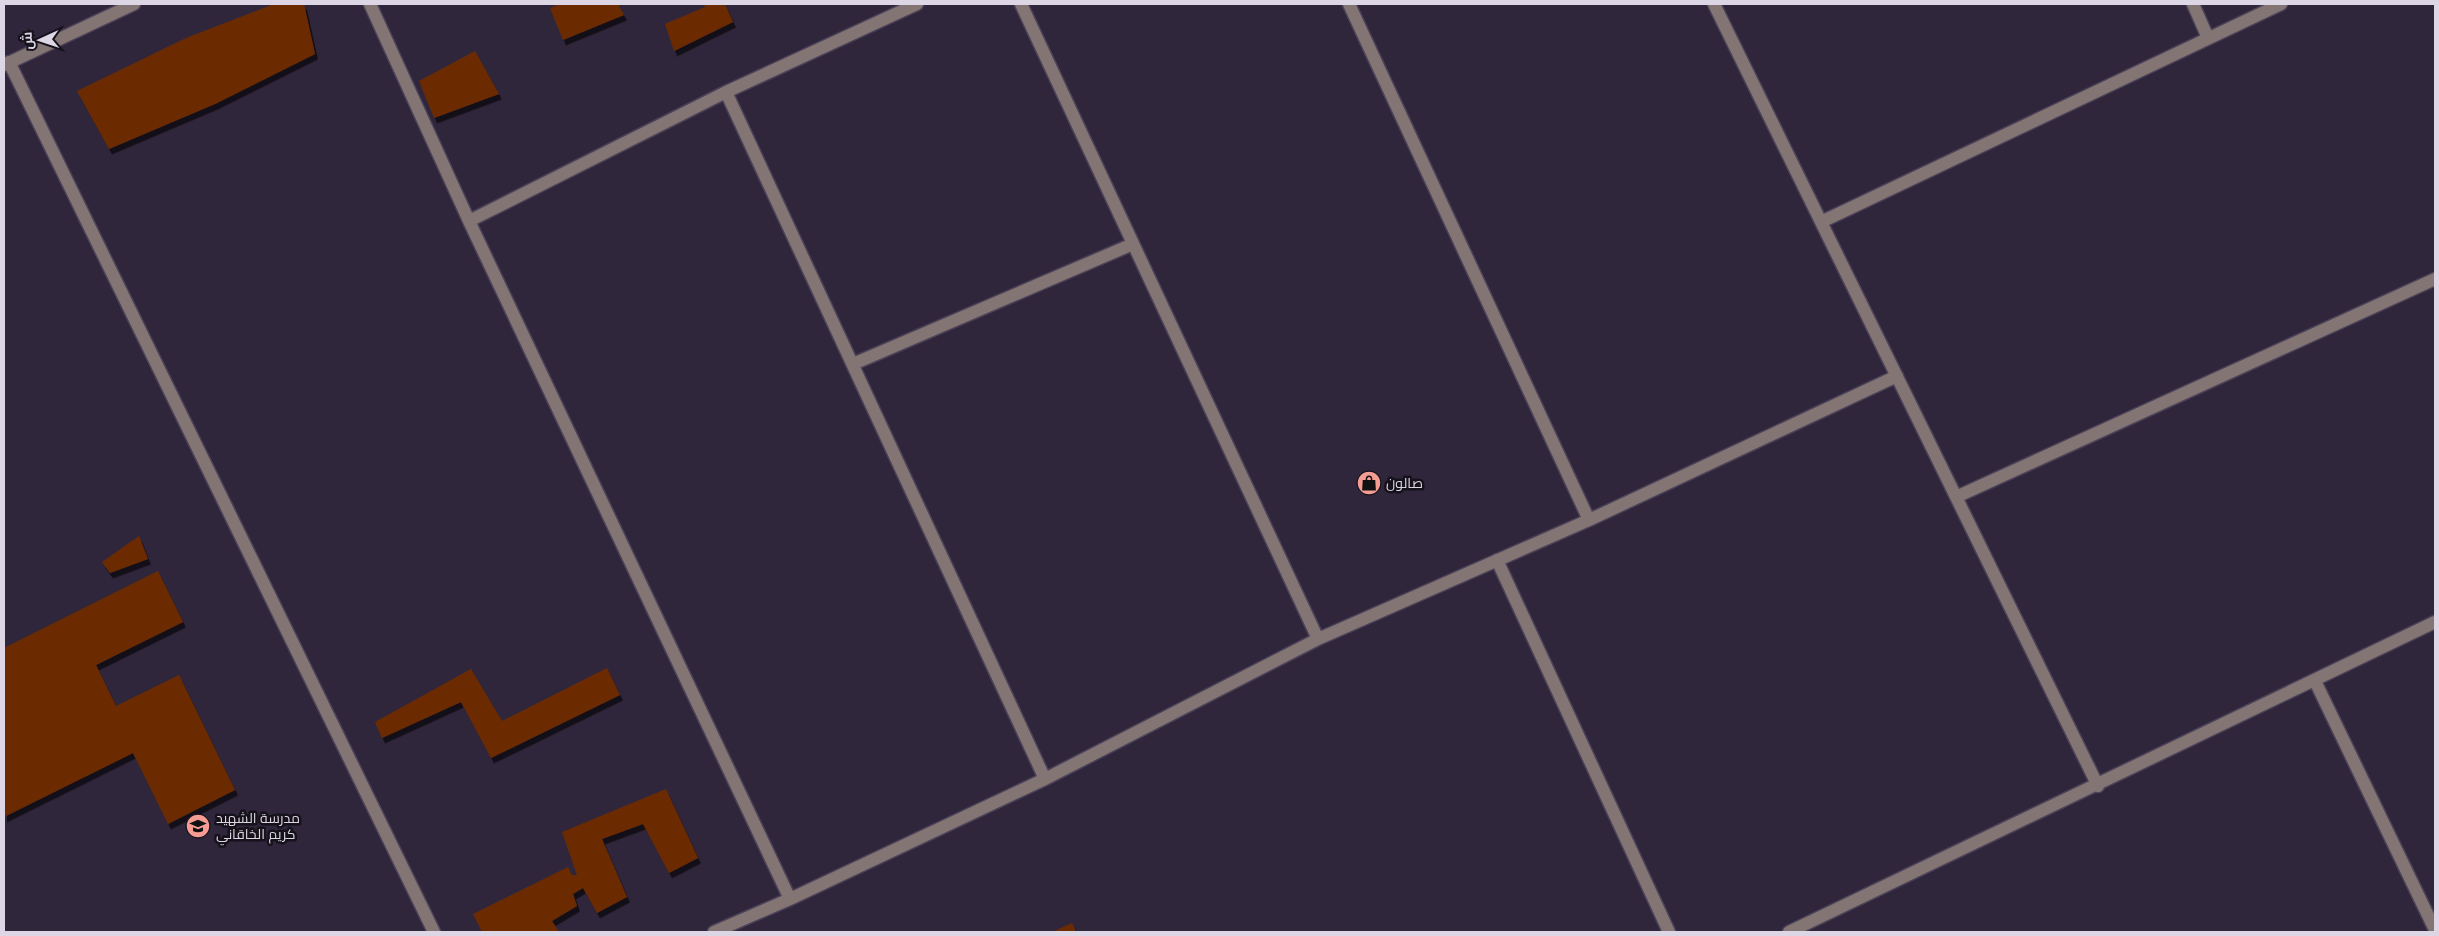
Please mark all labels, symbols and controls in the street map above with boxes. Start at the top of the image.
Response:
north arrow [15,15,65,65]
text: ش [18,31,37,50]
shop icon: صالون [1356,470,1382,496]
place label: صالون [1386,474,1423,493]
place label: مدرسة الشهيد كريم الخاقاني [216,809,300,846]
school or university icon: مدرسة الشهيد كريم الخاقاني [185,813,211,839]

